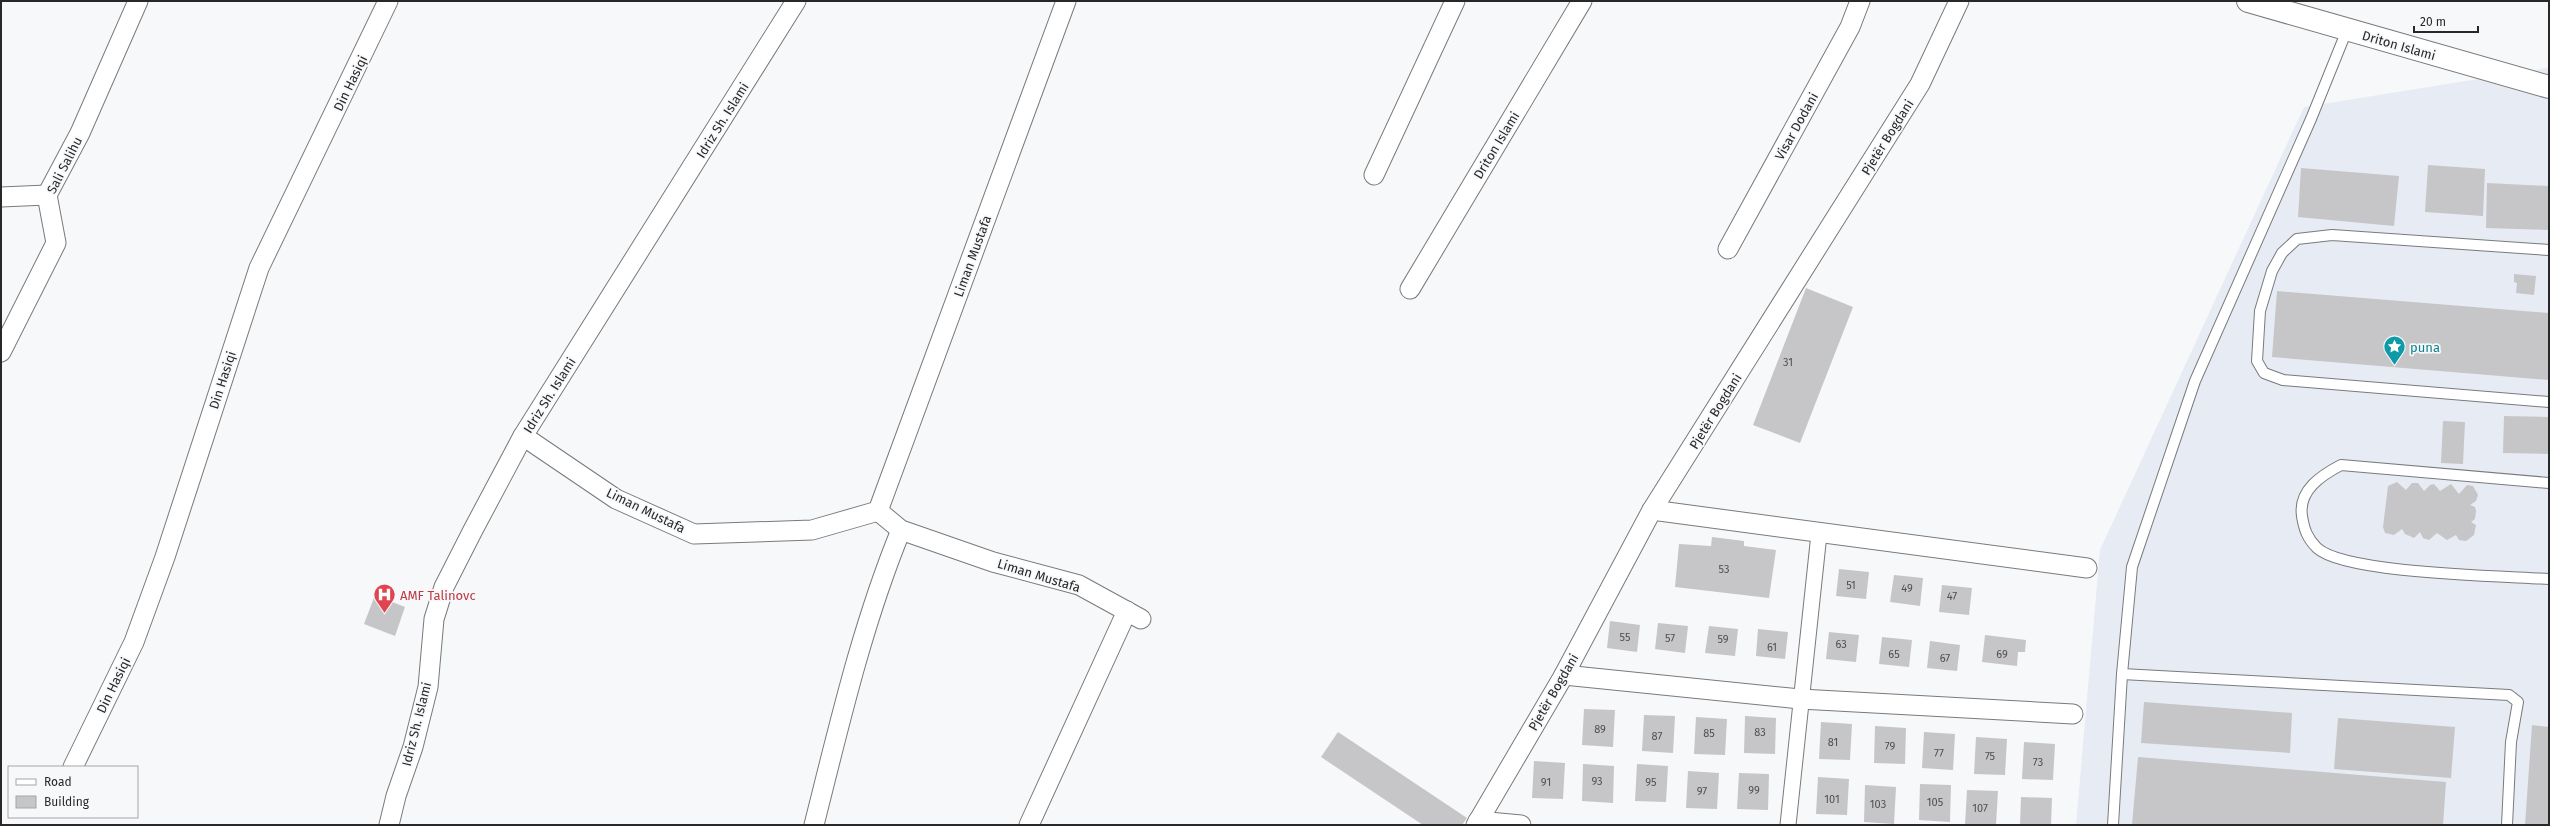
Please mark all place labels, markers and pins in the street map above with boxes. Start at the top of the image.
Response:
place icon: puna [2382,334,2408,367]
place label: puna [2410,340,2440,355]
hospital icon: AMF Talinovc [372,582,398,615]
place label: AMF Talinovc [400,588,476,603]

